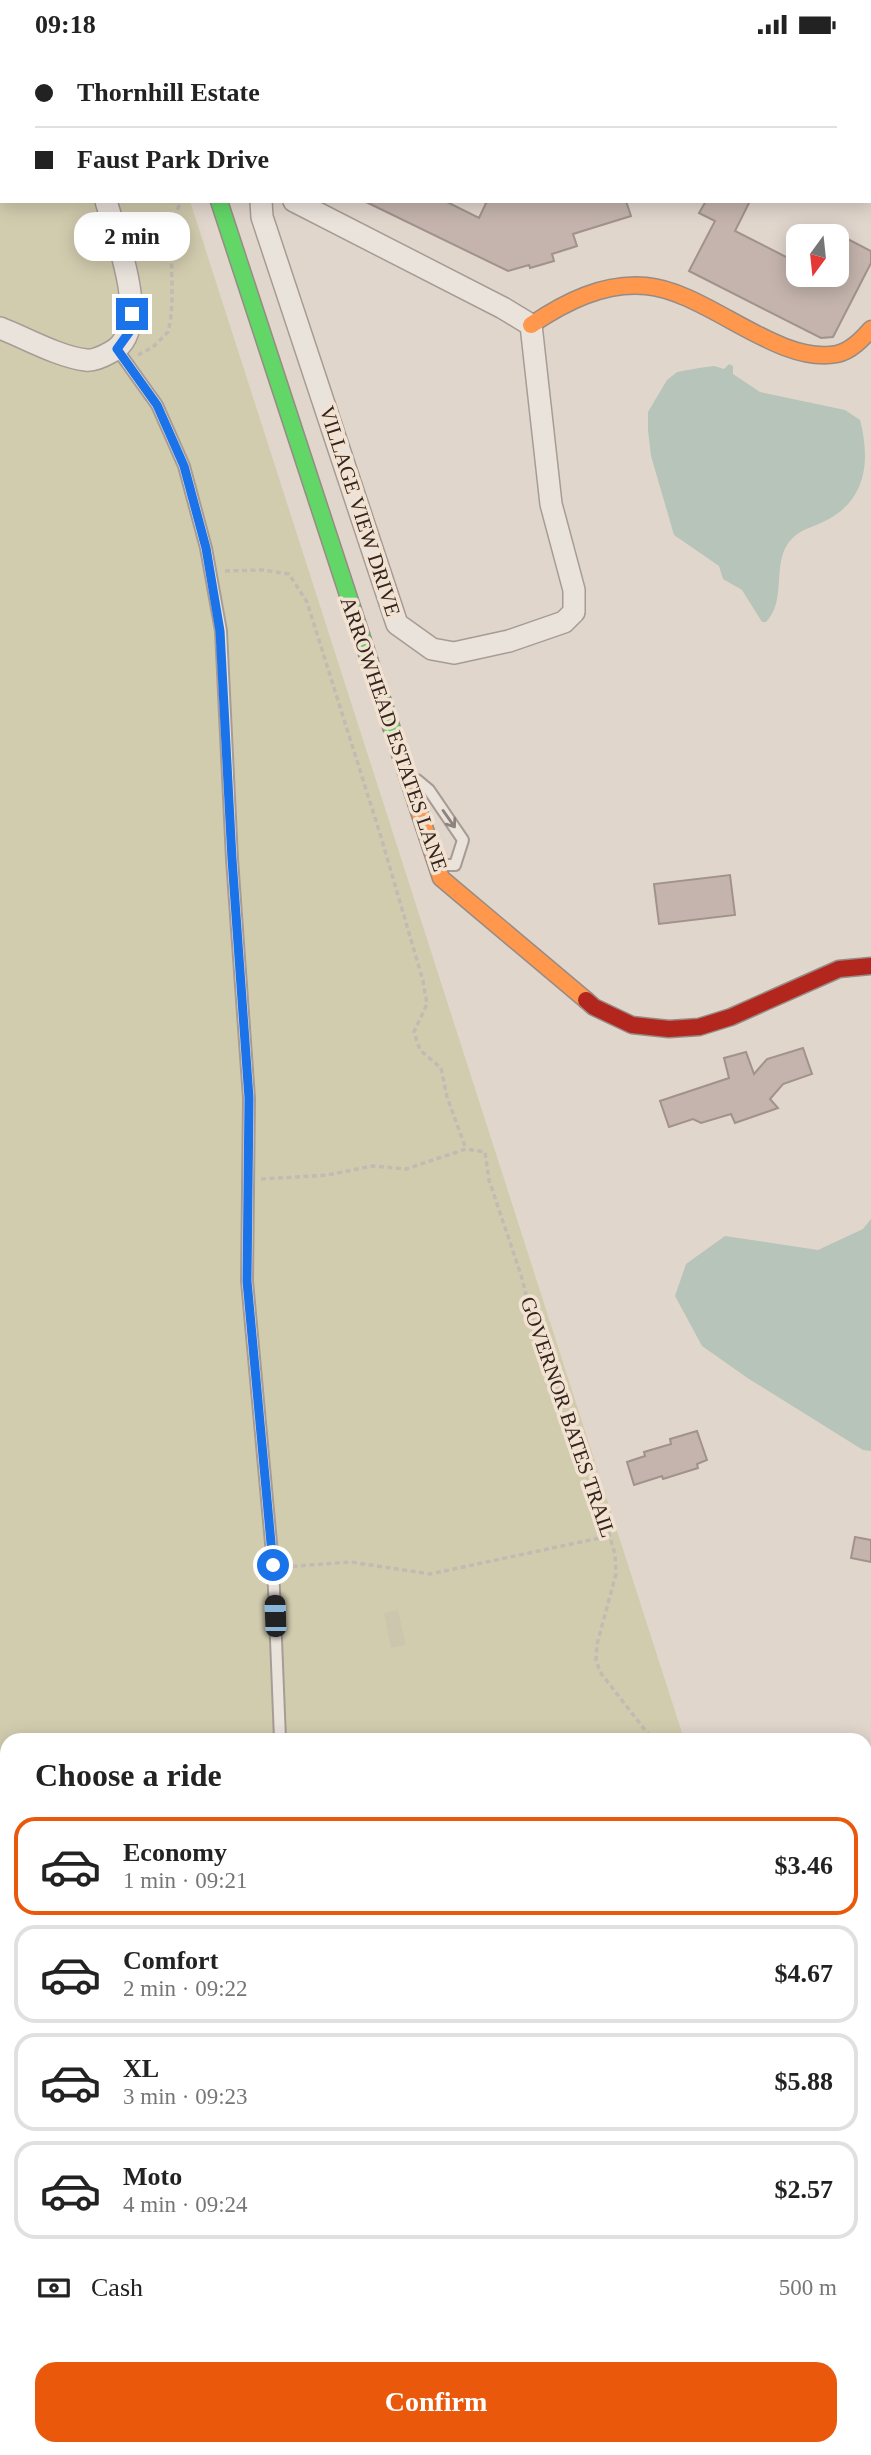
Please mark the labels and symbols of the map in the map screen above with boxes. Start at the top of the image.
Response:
callout: 2 min [74,212,190,261]
north arrow [786,224,849,287]
route end [116,298,148,330]
street label: VILLAGE VIEW DRIVE [315,403,405,619]
street label: ARROWHEAD ESTATES LANE [336,594,452,874]
one-way arrow [442,809,456,828]
street label: GOVERNOR BATES TRAIL [516,1294,620,1540]
route start [257,1549,289,1581]
car [264,1595,287,1637]

